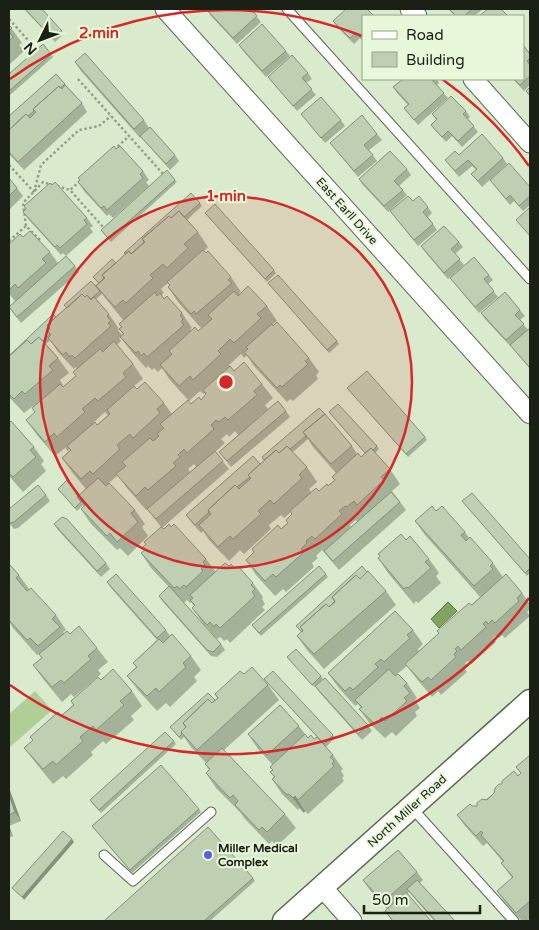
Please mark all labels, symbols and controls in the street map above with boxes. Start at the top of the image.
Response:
north arrow [15,15,65,65]
legend [362,15,524,80]
text: 2 min [79,24,119,42]
text: Road [406,26,444,44]
text: N [21,38,41,58]
text: Building [406,51,465,69]
street label: East Earll Drive [313,175,381,248]
text: 1 min [206,187,246,205]
centre of rings [217,373,235,391]
street label: North Miller Road [365,772,449,850]
place label: Miller Medical Complex [218,841,298,870]
marker: Miller Medical Complex [202,849,214,861]
scale bar [364,882,480,914]
text: 50 m [372,891,409,909]

